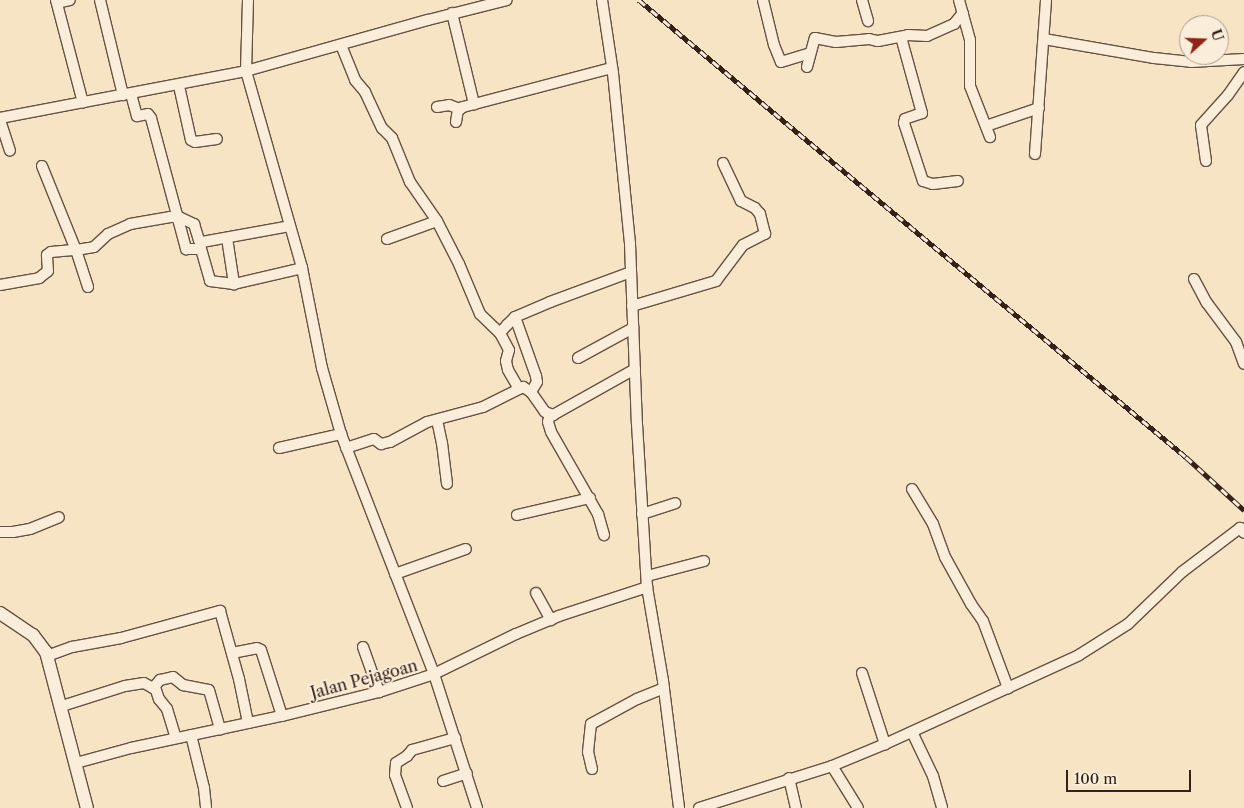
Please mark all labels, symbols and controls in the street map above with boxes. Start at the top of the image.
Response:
north arrow [1179,15,1229,65]
text: U [1207,27,1228,44]
street label: Jalan Pejagoan [308,655,420,703]
scale bar [1069,760,1194,792]
text: 100 m [1074,769,1117,788]

